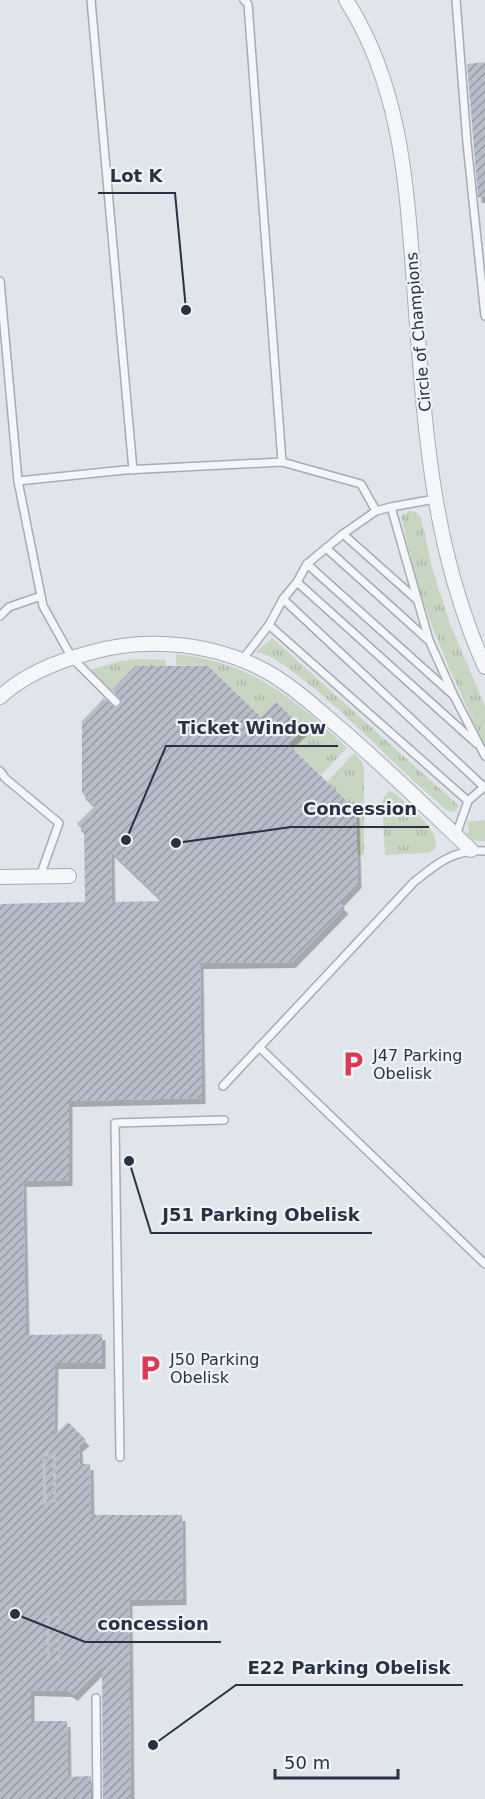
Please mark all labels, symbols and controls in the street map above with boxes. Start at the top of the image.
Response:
callout: Lot K [98,157,175,193]
text: Lot K [110,165,163,186]
street label: Circle of Champions [402,251,435,413]
callout: Ticket Window [166,710,338,746]
text: Ticket Window [178,717,326,738]
callout: Concession [291,791,429,827]
text: Concession [303,798,417,819]
place label: J47 Parking Obelisk [372,1046,462,1083]
parking icon: J47 Parking Obelisk [338,1049,368,1079]
callout: J51 Parking Obelisk [151,1197,372,1233]
text: J51 Parking Obelisk [160,1204,361,1225]
place label: J50 Parking Obelisk [169,1350,259,1387]
parking icon: J50 Parking Obelisk [135,1353,165,1383]
callout: concession [85,1606,221,1642]
text: concession [97,1613,209,1634]
callout: E22 Parking Obelisk [236,1649,463,1685]
text: E22 Parking Obelisk [248,1657,451,1678]
scale bar [275,1742,398,1780]
text: 50 m [284,1752,330,1773]

